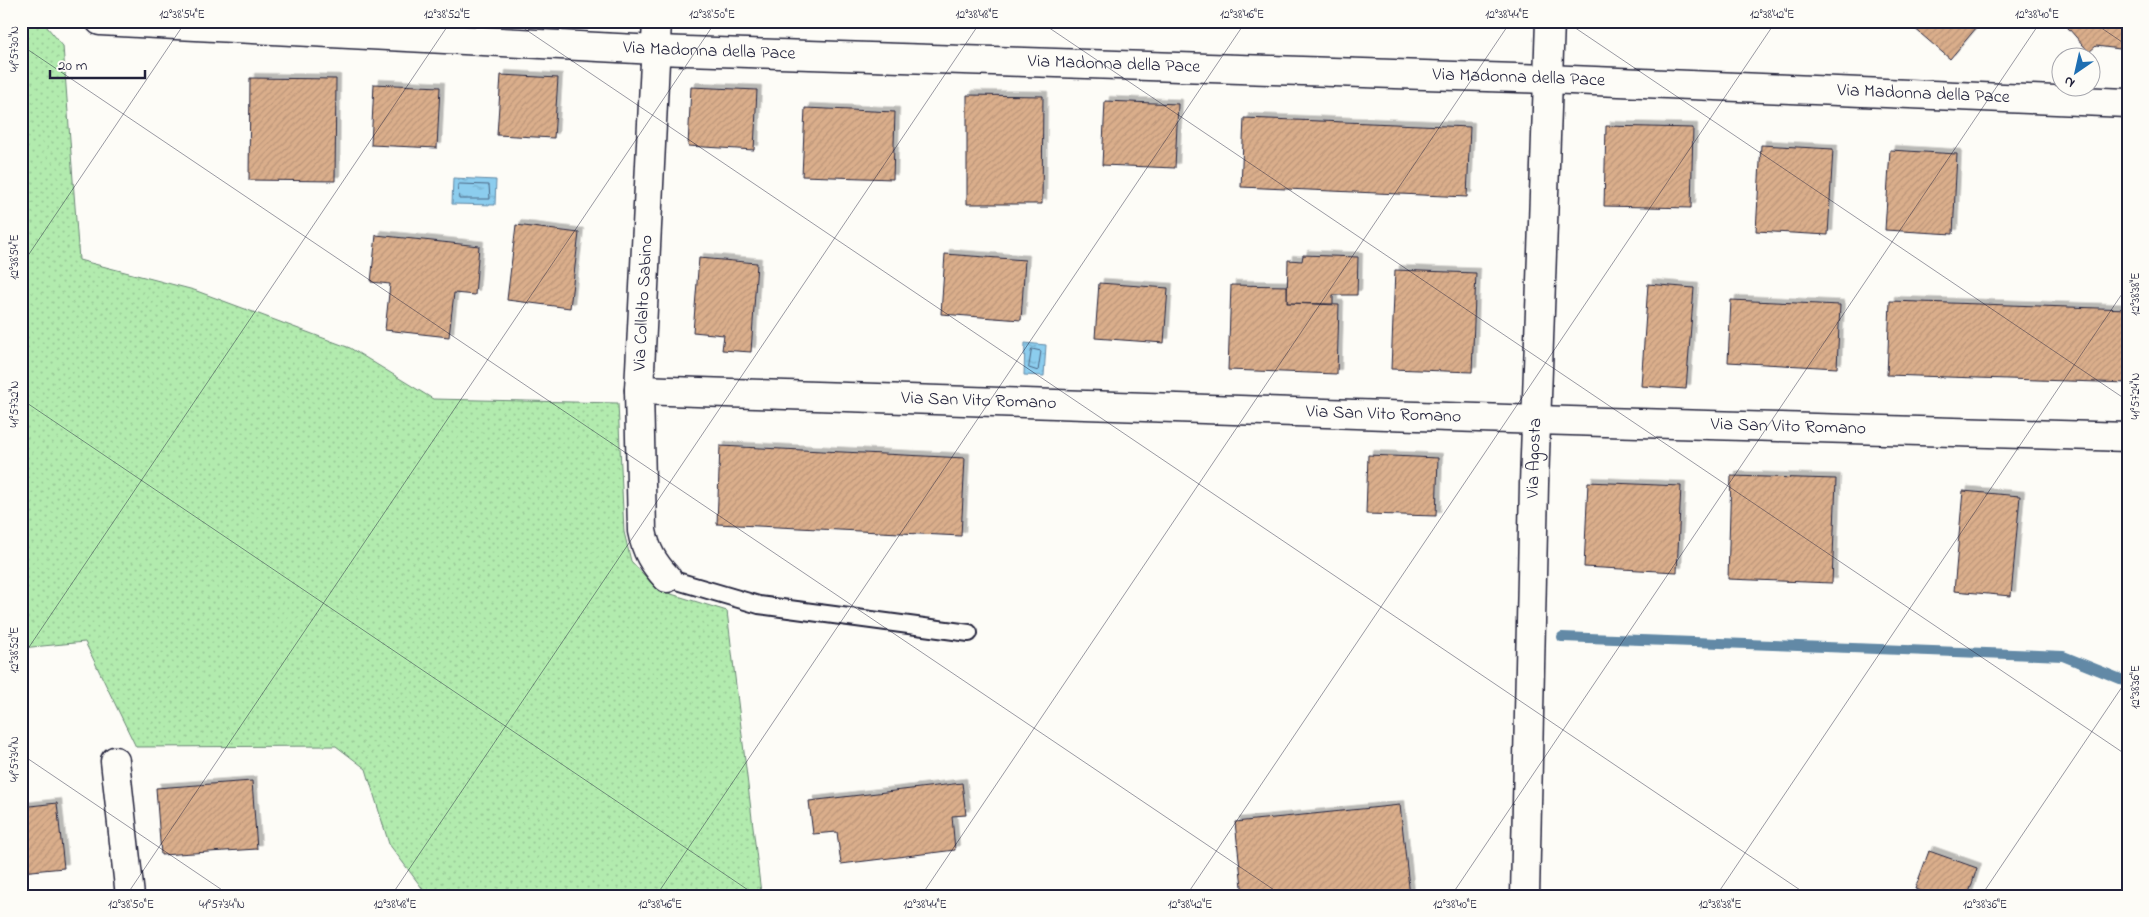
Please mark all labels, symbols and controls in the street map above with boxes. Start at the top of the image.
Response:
text: 12°38'54"E [159,6,205,24]
text: 12°38'52"E [424,6,470,24]
text: 12°38'50"E [689,6,735,24]
text: 12°38'48"E [955,6,999,24]
text: 12°38'46"E [1220,6,1264,24]
text: 12°38'44"E [1485,6,1529,24]
text: 12°38'42"E [1750,6,1794,24]
text: 12°38'40"E [2015,6,2059,24]
text: 41°57'30"N [6,26,24,72]
street label: Via Madonna della Pace [621,35,797,68]
scale bar [50,48,145,80]
north arrow [2052,48,2102,98]
street label: Via Madonna della Pace [1026,49,1202,81]
text: 20 m [58,55,88,77]
street label: Via Madonna della Pace [1431,62,1607,94]
text: N [2060,70,2079,93]
street label: Via Madonna della Pace [1836,78,2011,111]
text: 12°38'54"E [6,234,24,280]
street label: Via Collalto Sabino [627,234,661,373]
text: 12°38'38"E [2127,272,2145,316]
text: 41°57'24"N [2127,373,2145,419]
text: 41°57'32"N [6,381,24,427]
street label: Via San Vito Romano [900,386,1057,417]
street label: Via San Vito Romano [1304,399,1462,430]
street label: Via San Vito Romano [1709,412,1866,442]
street label: Via Agosta [1521,417,1549,500]
text: 12°38'52"E [6,627,24,673]
text: 12°38'36"E [2127,665,2145,709]
text: 41°57'34"N [6,736,24,782]
text: 12°38'50"E [108,896,154,914]
text: 41°57'34"N [199,896,245,914]
text: 12°38'48"E [373,896,417,914]
text: 12°38'46"E [638,896,682,914]
text: 12°38'44"E [903,896,947,914]
text: 12°38'42"E [1168,896,1212,914]
text: 12°38'40"E [1433,896,1477,914]
text: 12°38'38"E [1698,896,1742,914]
text: 12°38'36"E [1963,896,2007,914]

